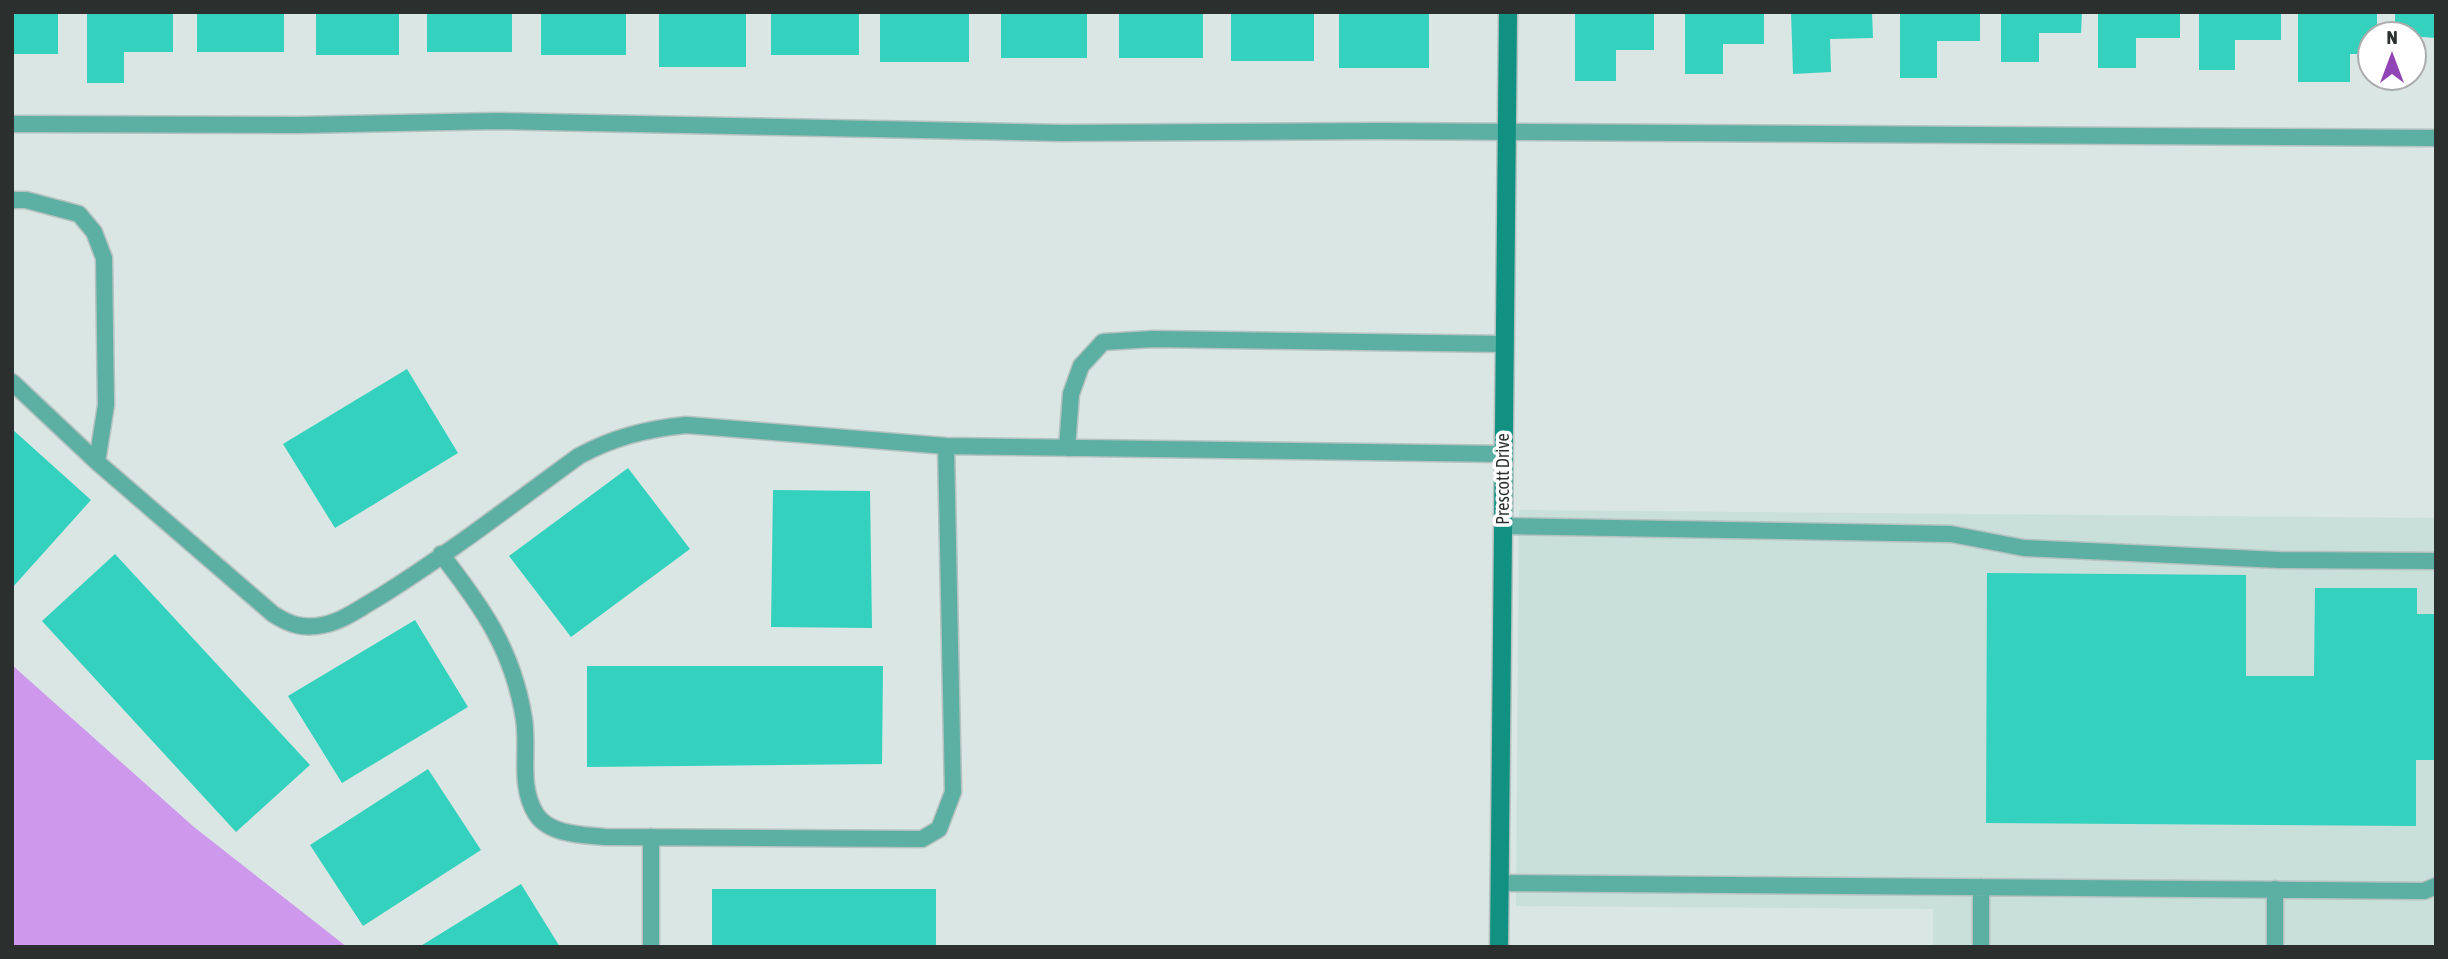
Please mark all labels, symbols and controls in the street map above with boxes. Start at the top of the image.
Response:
north arrow [2357,21,2427,91]
text: N [2386,26,2398,48]
street label: Prescott Drive [1492,433,1514,525]

